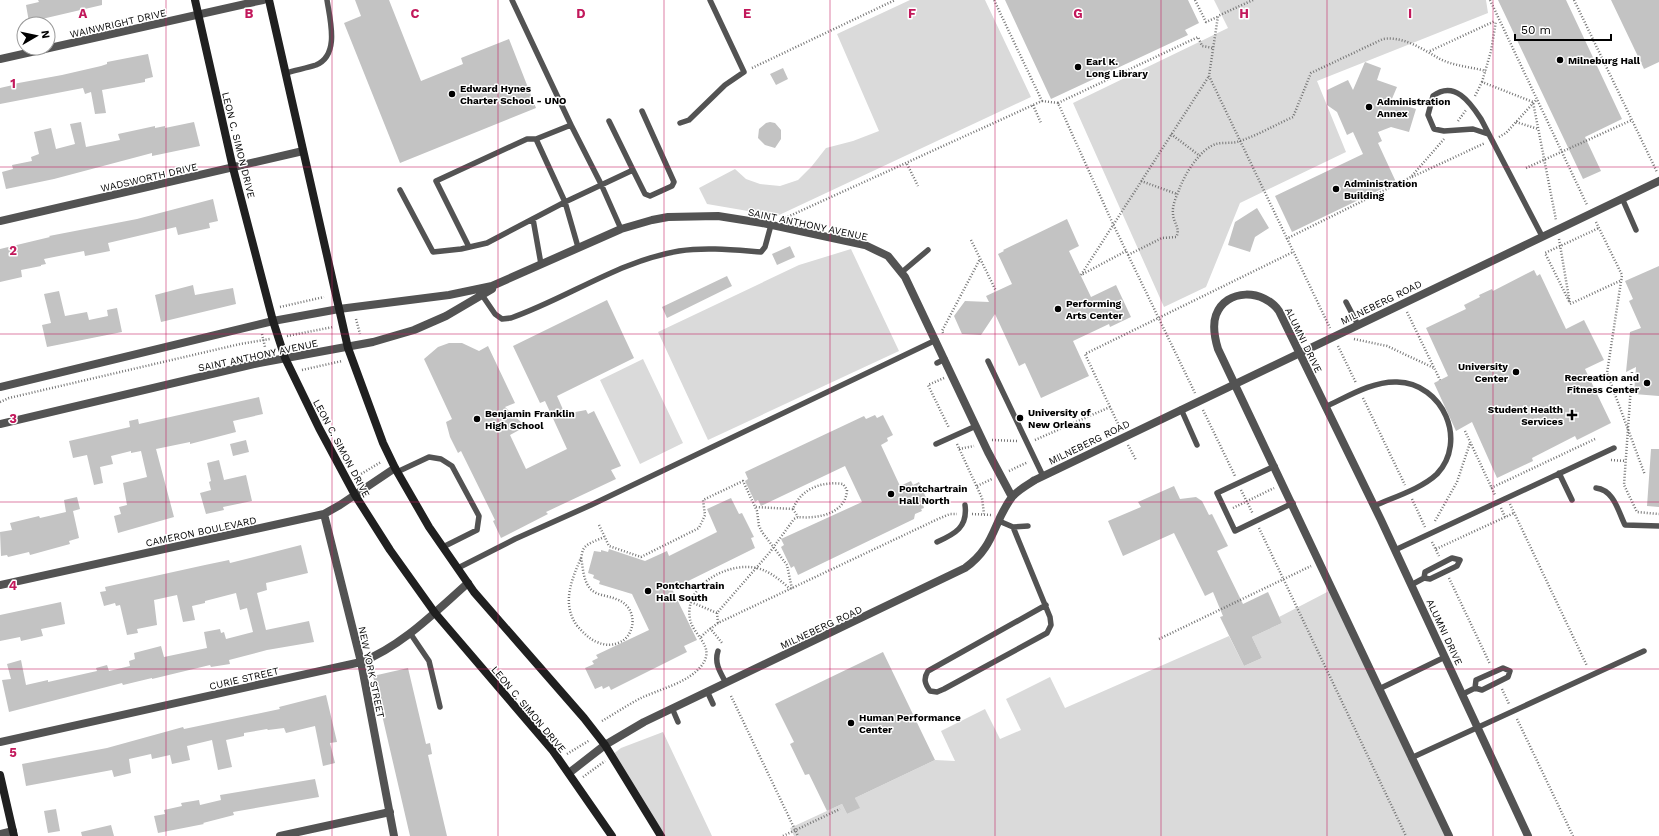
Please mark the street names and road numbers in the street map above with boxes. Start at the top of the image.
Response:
street label: WAINWRIGHT DRIVE [68,6,168,40]
street label: LEON C. SIMON DRIVE [220,91,257,199]
street label: WADSWORTH DRIVE [99,161,199,194]
street label: SAINT ANTHONY AVENUE [747,206,869,243]
street label: MILNEBERG ROAD [1339,278,1424,327]
street label: ALUMNI DRIVE [1283,306,1324,375]
street label: SAINT ANTHONY AVENUE [197,337,319,374]
street label: LEON C. SIMON DRIVE [311,397,372,499]
street label: MILNEBERG ROAD [1047,418,1132,467]
street label: CAMERON BOULEVARD [145,514,258,549]
street label: ALUMNI DRIVE [1424,598,1465,667]
street label: MILNEBERG ROAD [779,604,864,651]
street label: NEW YORK STREET [356,625,387,719]
street label: LEON C. SIMON DRIVE [489,664,568,755]
street label: CURIE STREET [208,665,280,692]

